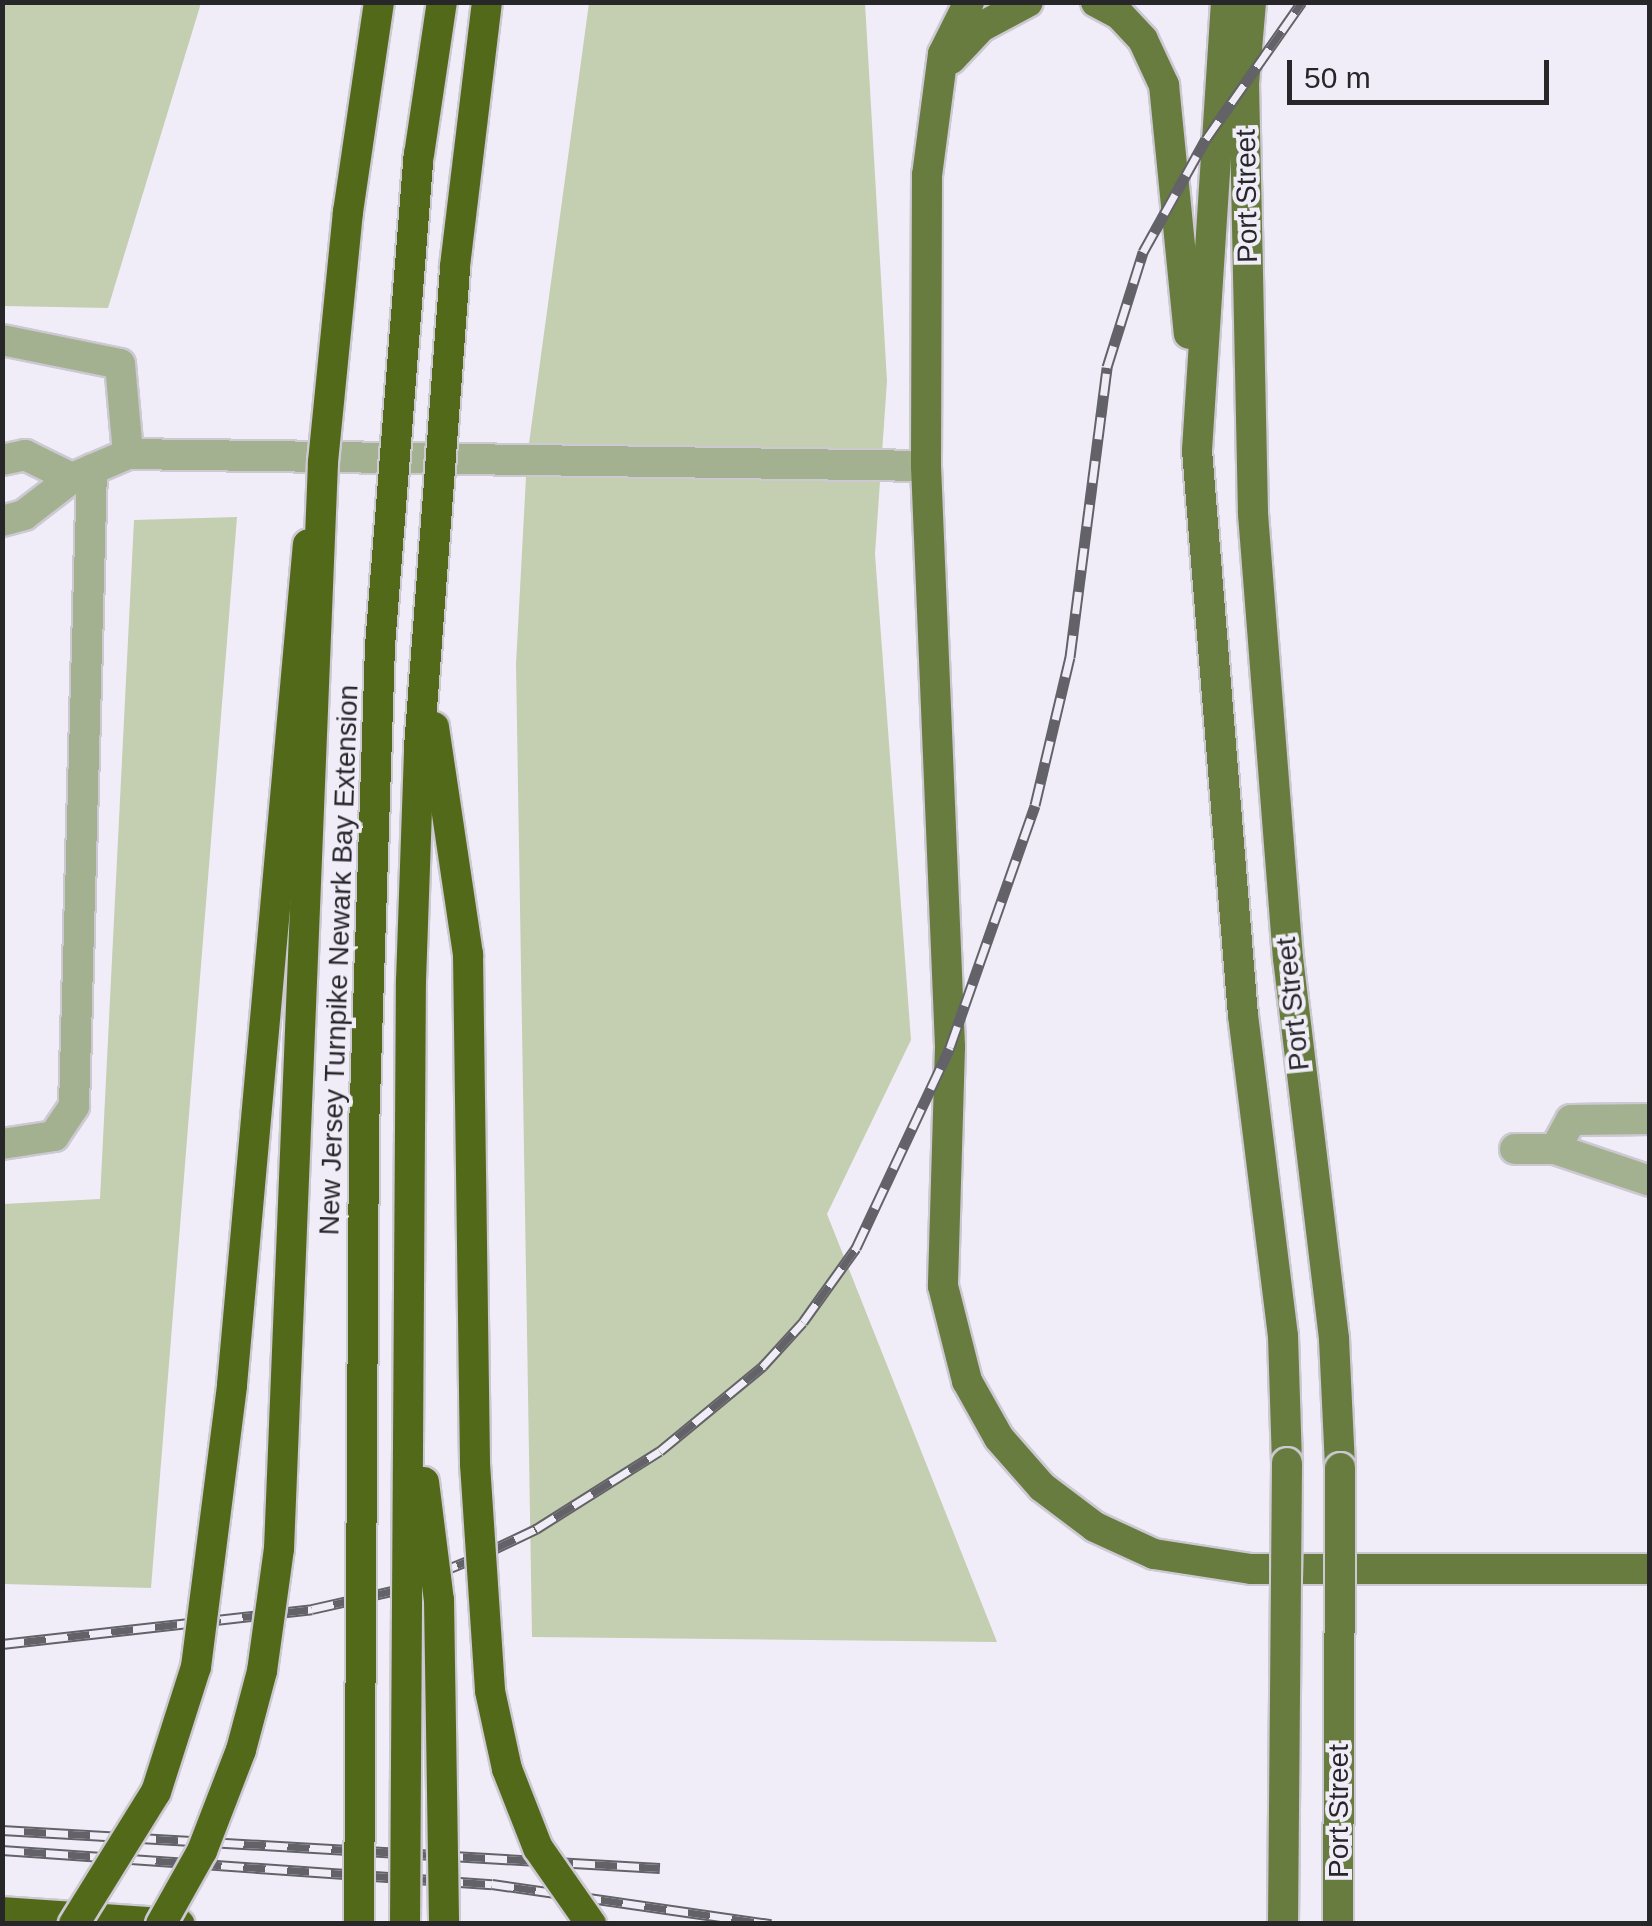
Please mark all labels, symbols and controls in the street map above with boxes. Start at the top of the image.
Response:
scale bar [1292,40,1554,102]
text: 50 m [1304,61,1371,94]
street label: Port Street [1229,129,1265,263]
street label: New Jersey Turnpike Newark Bay Extension [313,684,365,1236]
street label: Port Street [1269,936,1317,1072]
street label: Port Street [1322,1744,1356,1878]

